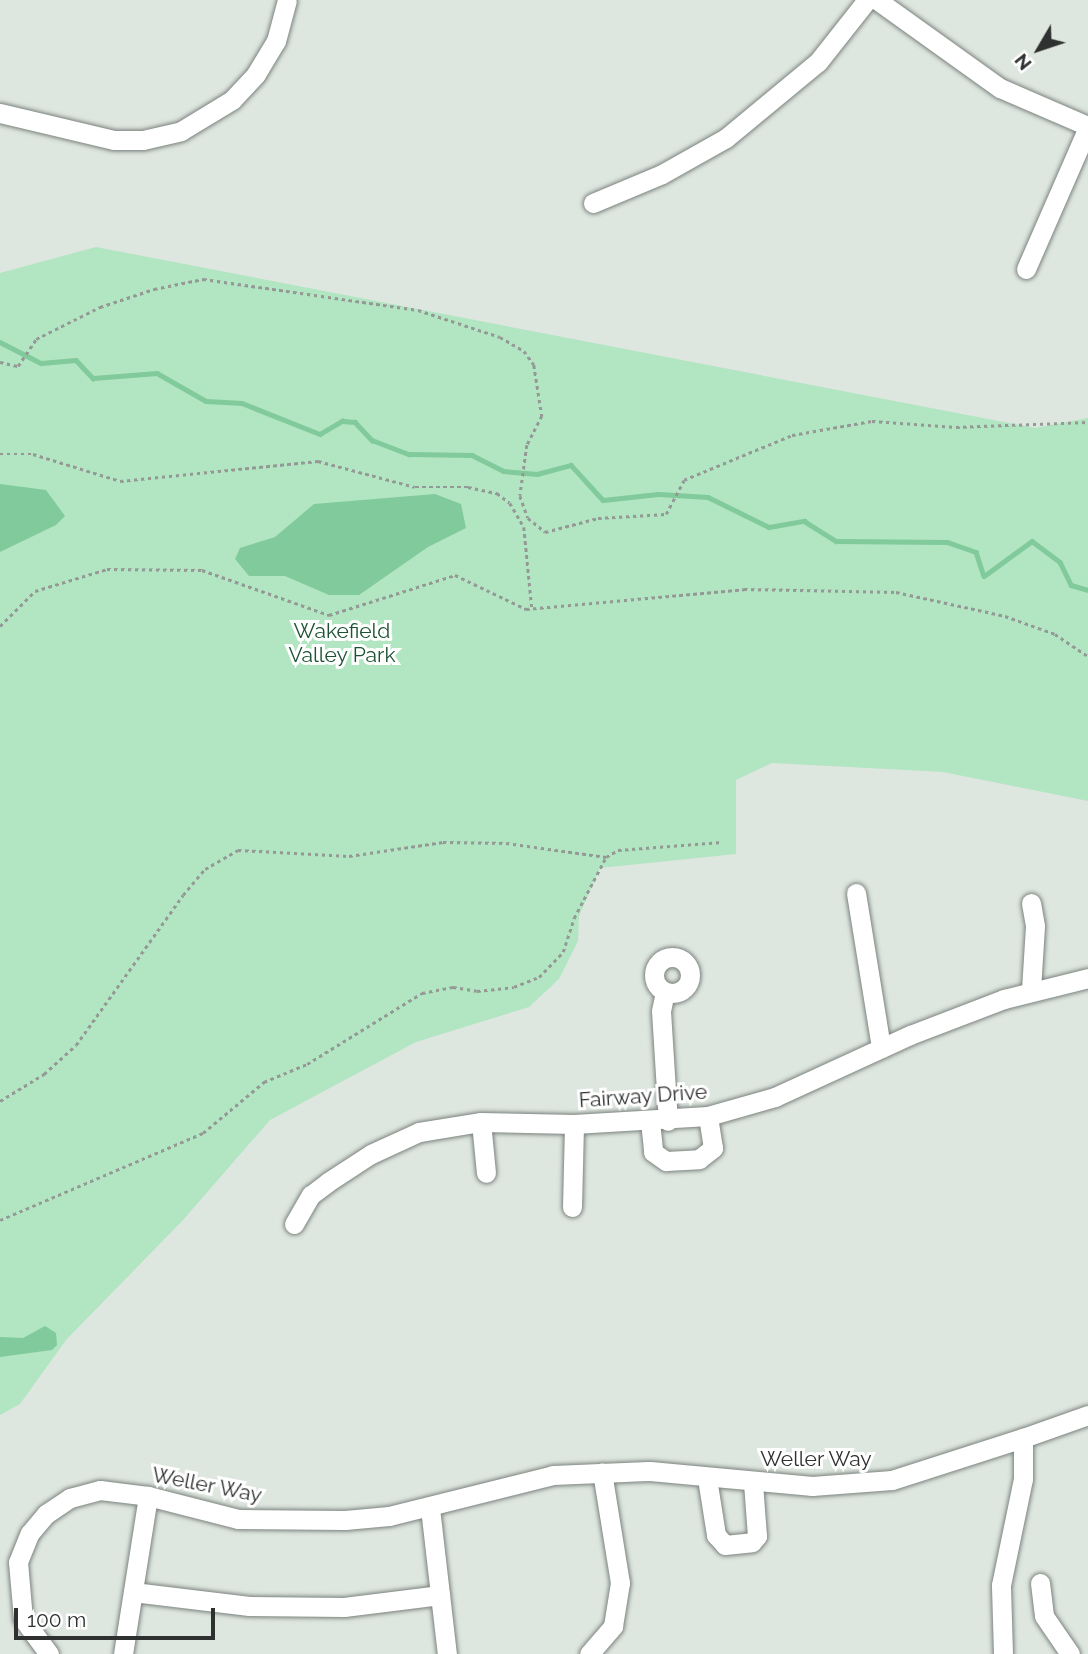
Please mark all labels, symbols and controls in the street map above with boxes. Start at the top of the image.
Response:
north arrow [1004,14,1074,84]
text: N [1010,50,1036,75]
park label: Wakefield Valley Park [288,618,396,668]
street label: Fairway Drive [578,1079,708,1113]
street label: Weller Way [760,1446,872,1472]
street label: Weller Way [149,1462,265,1508]
scale bar [18,1594,219,1638]
text: 100 m [27,1607,86,1632]

